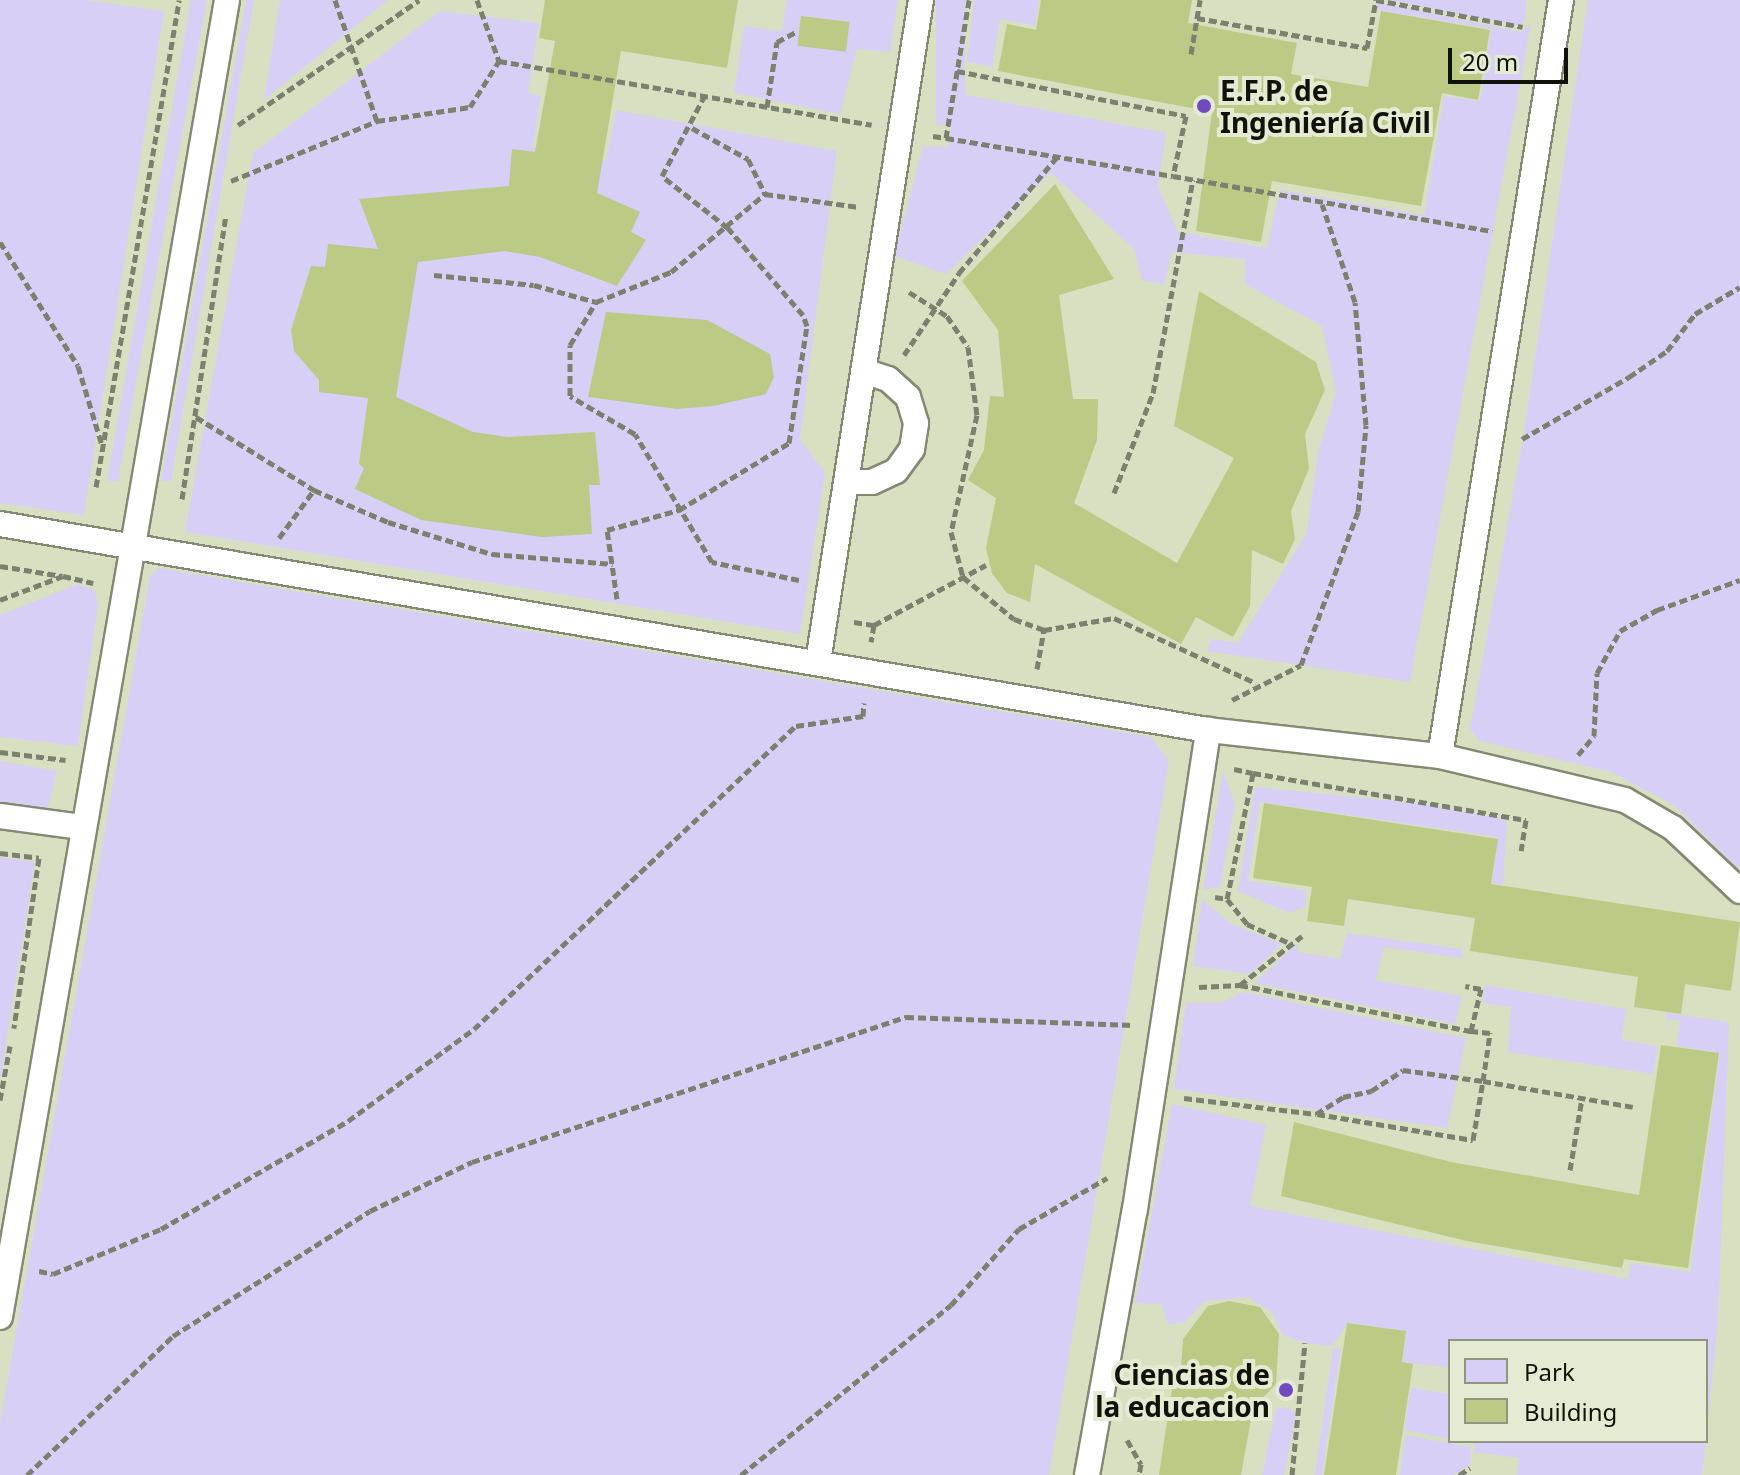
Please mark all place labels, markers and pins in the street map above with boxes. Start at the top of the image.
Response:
place label: E.F.P. de Ingeniería Civil [1220,73,1431,139]
marker: E.F.P. de Ingeniería Civil [1195,97,1213,115]
place label: Ciencias de la educacion [1095,1357,1270,1423]
marker: Ciencias de la educacion [1277,1381,1295,1399]

